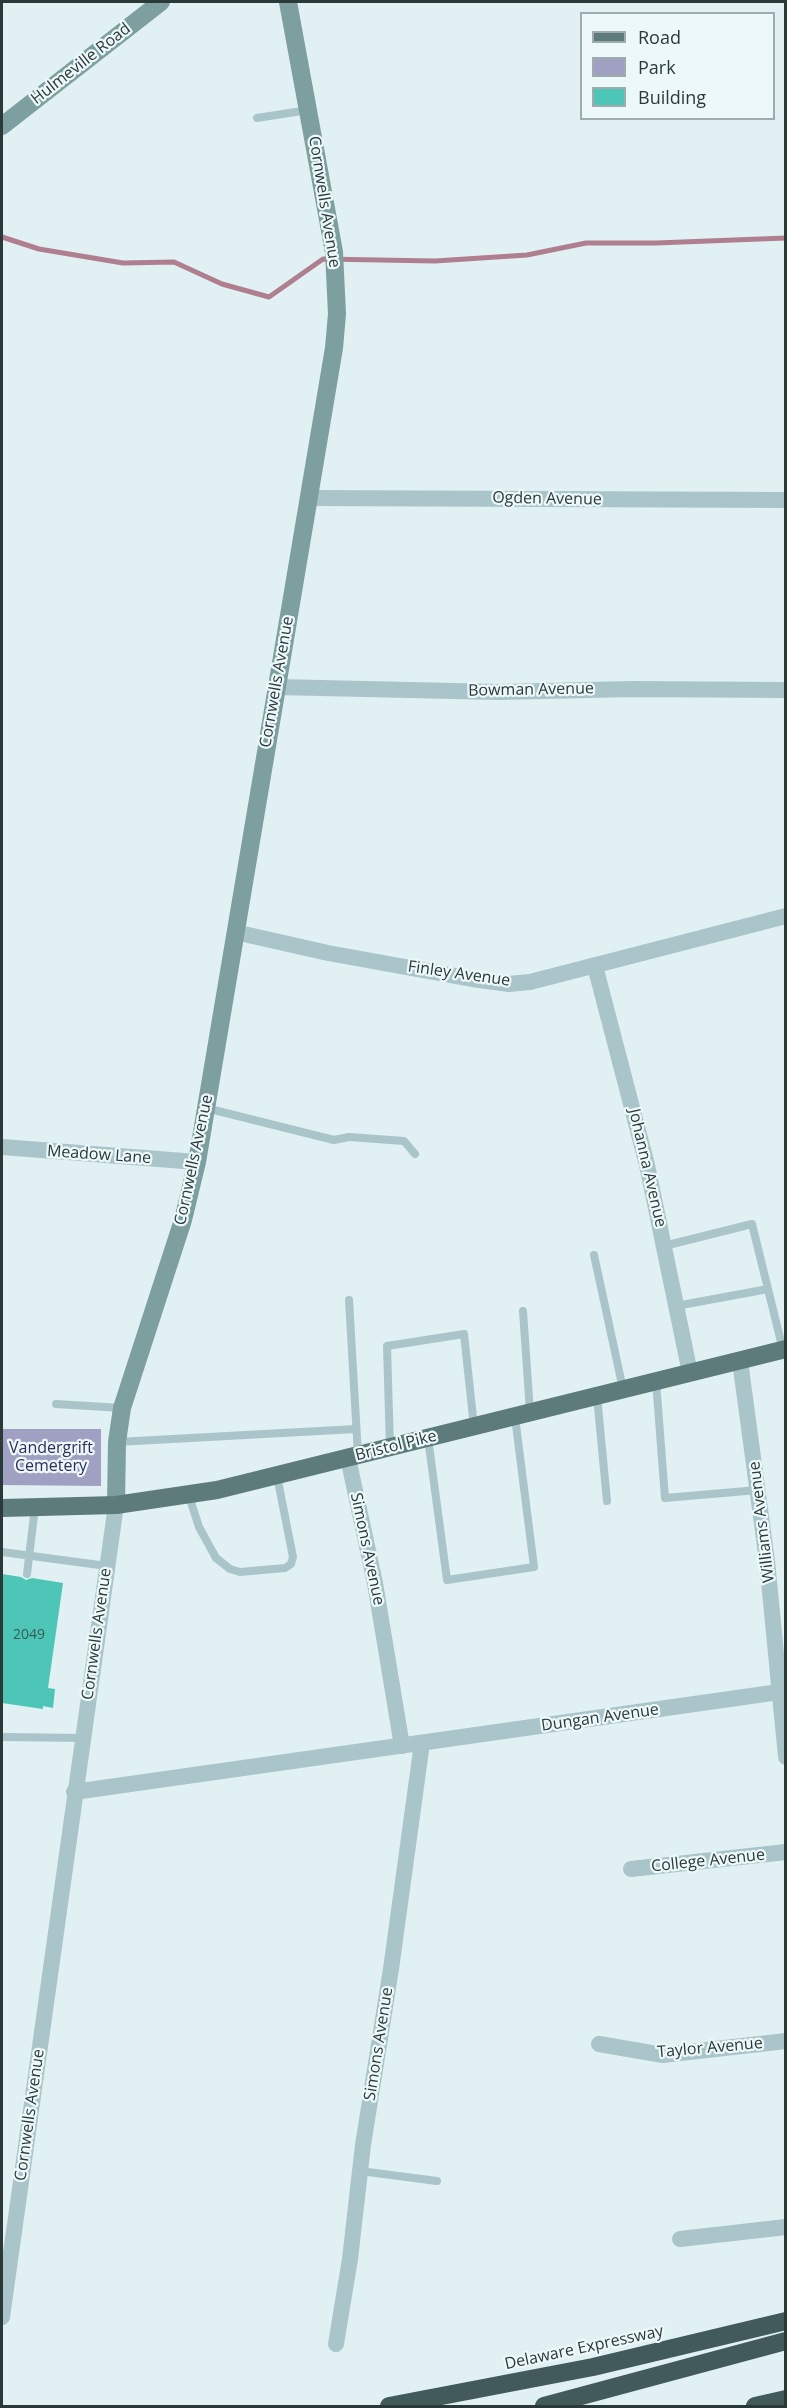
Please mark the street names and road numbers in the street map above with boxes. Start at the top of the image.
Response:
street label: Hulmeville Road [27,19,135,109]
street label: Cornwells Avenue [304,135,344,269]
street label: Ogden Avenue [492,488,602,510]
street label: Cornwells Avenue [256,615,298,749]
street label: Bowman Avenue [468,679,594,701]
street label: Finley Avenue [407,957,511,991]
street label: Cornwells Avenue [171,1093,217,1227]
street label: Johanna Avenue [624,1107,670,1229]
street label: Meadow Lane [46,1142,152,1168]
street label: Bristol Pike [353,1427,439,1465]
street label: Williams Avenue [745,1460,779,1584]
street label: Simons Avenue [346,1491,388,1607]
street label: Cornwells Avenue [78,1567,116,1701]
street label: Dungan Avenue [540,1700,660,1736]
street label: College Avenue [650,1845,766,1877]
street label: Simons Avenue [361,1986,397,2102]
street label: Taylor Avenue [656,2034,764,2062]
street label: Cornwells Avenue [11,2048,49,2182]
street label: Delaware Expressway [503,2322,665,2374]

